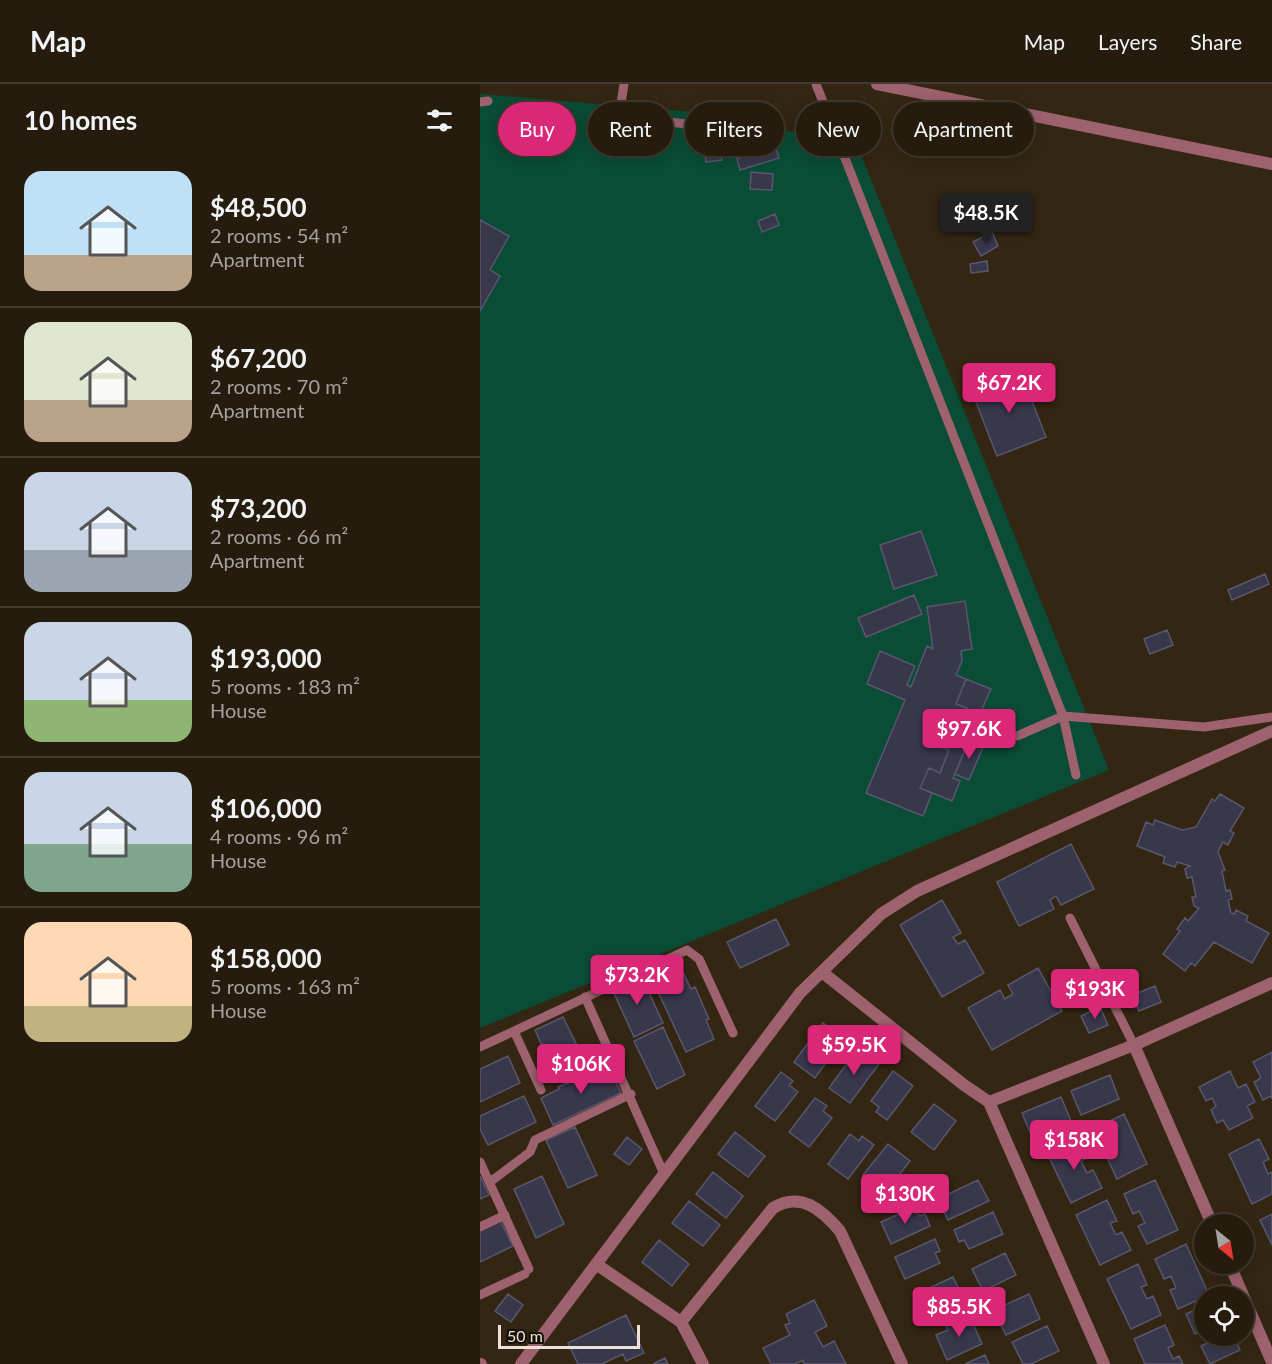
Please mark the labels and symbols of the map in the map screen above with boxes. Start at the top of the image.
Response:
pin: $48.5K [937,193,1035,244]
pin: $67.2K [960,363,1058,414]
pin: $97.6K [920,709,1018,760]
pin: $73.2K [588,955,686,1006]
pin: $193K [1053,969,1137,1020]
pin: $59.5K [805,1025,903,1076]
pin: $106K [539,1044,623,1095]
pin: $158K [1032,1120,1116,1171]
pin: $130K [863,1174,947,1225]
north arrow [1194,1214,1254,1274]
pin: $85.5K [910,1287,1008,1338]
scale bar [498,1322,640,1350]

